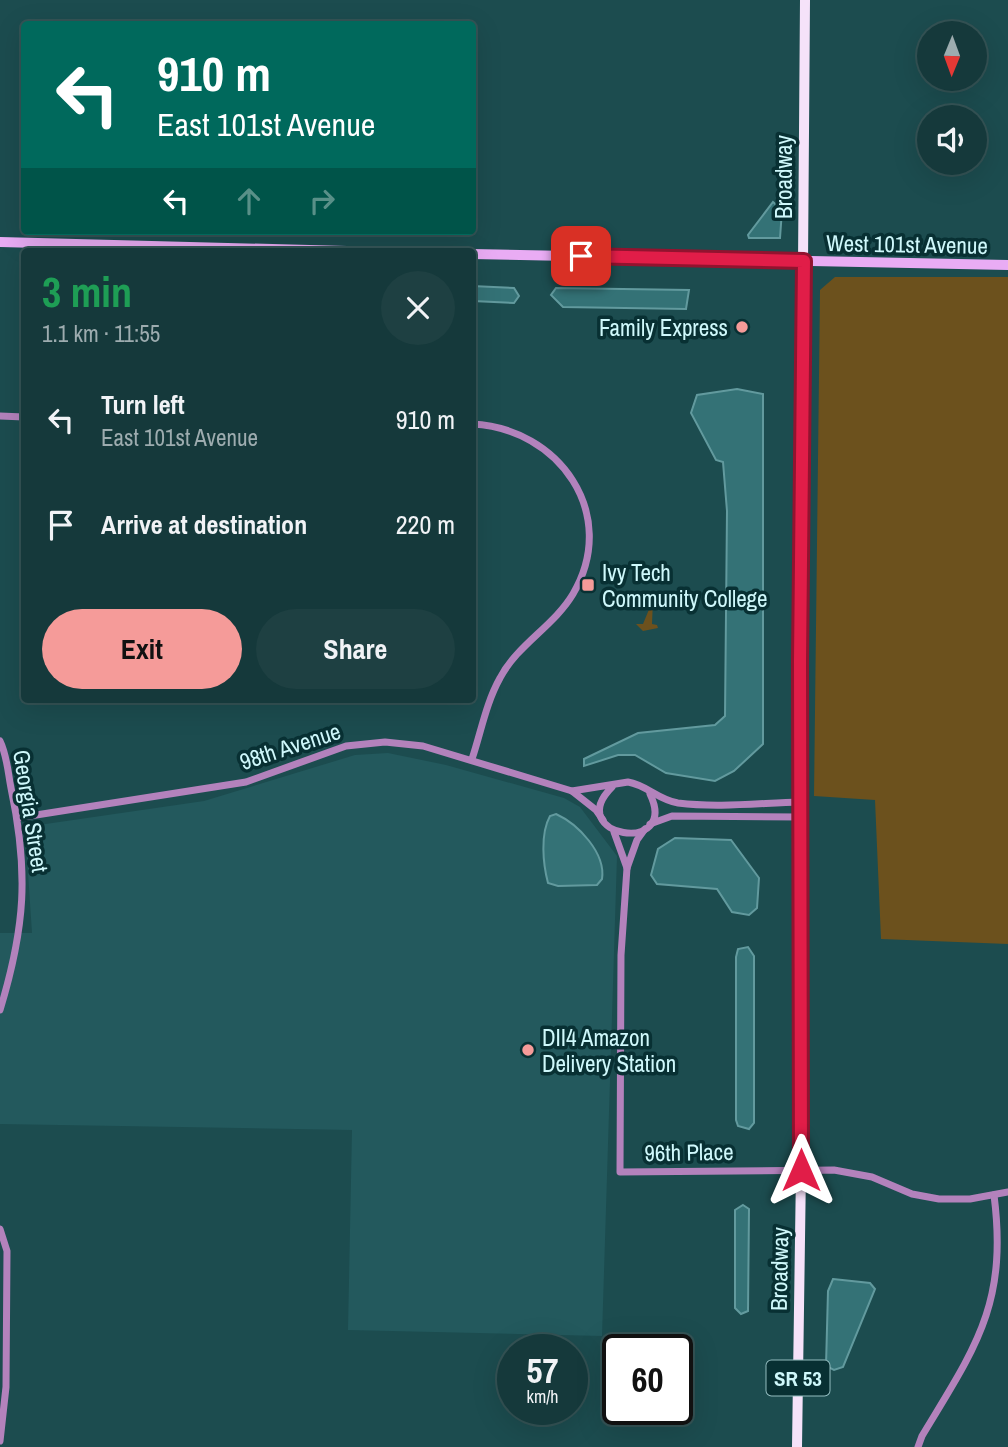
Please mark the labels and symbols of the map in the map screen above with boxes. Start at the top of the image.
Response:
north arrow [917,21,987,91]
street label: Broadway [768,135,799,219]
pin [551,226,611,286]
street label: West 101st Avenue [826,227,988,261]
place label: Family Express [599,312,728,343]
marker: Family Express [734,319,750,335]
place label: Ivy Tech Community College [602,557,768,614]
marker: Ivy Tech Community College [580,577,596,593]
street label: 98th Avenue [235,715,345,777]
street label: Georgia Street [6,747,56,875]
place label: DII4 Amazon Delivery Station [542,1022,676,1079]
marker: DII4 Amazon Delivery Station [520,1042,536,1058]
position arrow [764,1133,838,1207]
street label: 96th Place [644,1136,734,1168]
street label: Broadway [763,1226,795,1311]
speed limit sign: 60 [602,1334,693,1425]
road number: SR 53 [766,1360,830,1396]

